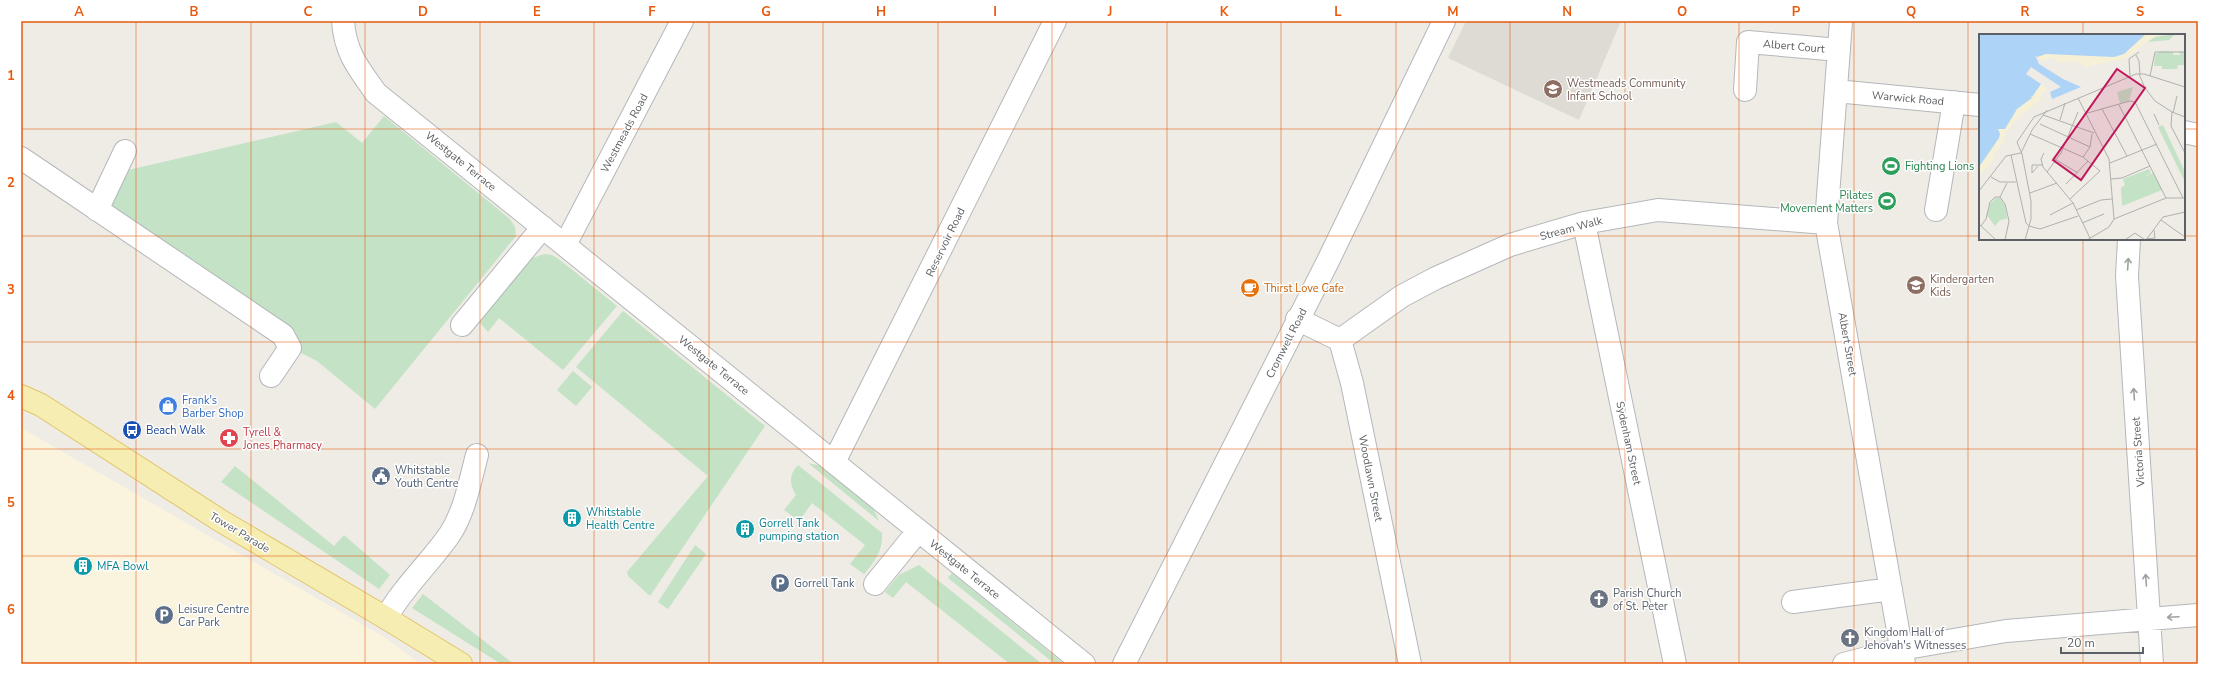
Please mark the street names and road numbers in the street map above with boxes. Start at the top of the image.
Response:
street label: Albert Court [1762,36,1826,57]
street label: Warwick Road [1871,88,1945,109]
street label: Westmeads Road [597,91,652,175]
street label: Westgate Terrace [422,128,499,195]
street label: Reservoir Road [922,205,969,279]
street label: Stream Walk [1538,213,1605,244]
street label: Cromwell Road [1262,306,1311,381]
street label: Albert Street [1835,311,1861,377]
street label: Westgate Terrace [675,332,752,399]
street label: Sydenham Street [1612,400,1645,486]
street label: Victoria Street [2129,416,2149,489]
street label: Woodlawn Street [1355,434,1386,523]
street label: Tower Parade [207,508,273,556]
street label: Westgate Terrace [926,536,1003,603]

